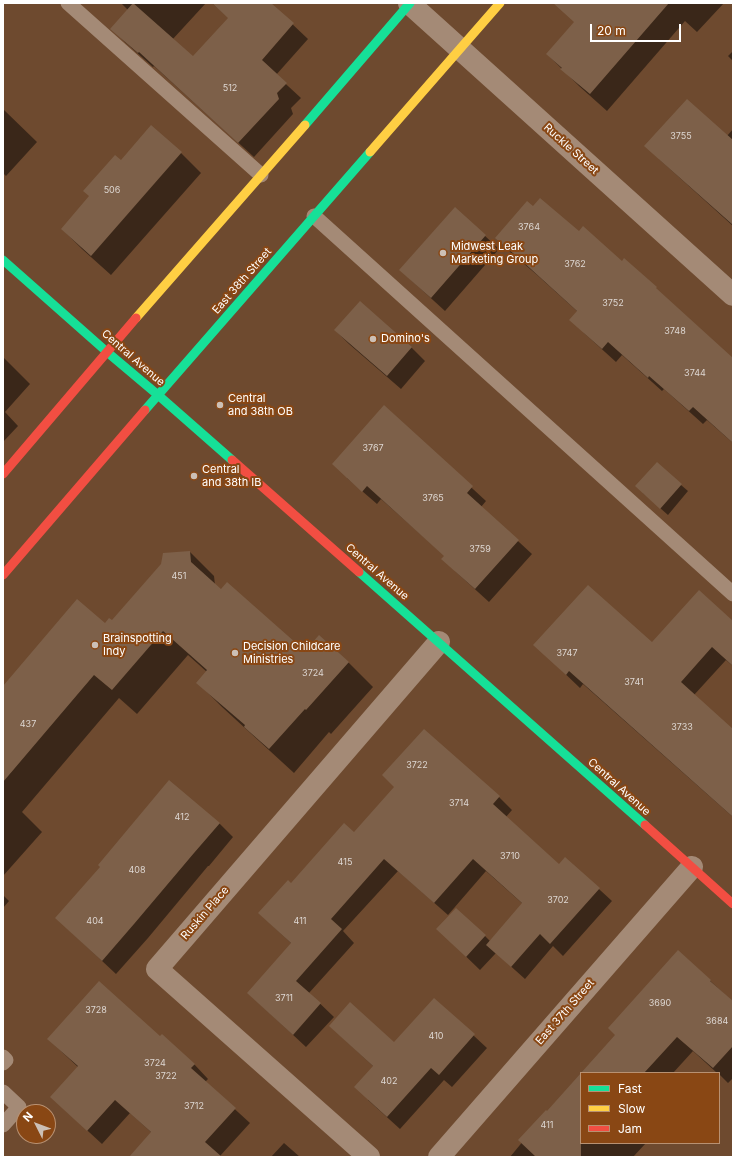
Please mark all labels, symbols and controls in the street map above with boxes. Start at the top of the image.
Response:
scale bar [592,16,683,42]
text: 20 m [597,23,626,38]
house number: 512 [223,83,237,93]
street label: Ruckle Street [541,121,601,177]
house number: 3755 [670,131,692,141]
house number: 506 [104,185,120,195]
house number: 3764 [518,222,540,232]
place label: Midwest Leak Marketing Group [451,240,538,266]
street label: East 38th Street [210,245,274,317]
marker: Midwest Leak Marketing Group [438,248,448,258]
house number: 3762 [564,259,586,269]
house number: 3752 [602,298,624,308]
house number: 3748 [664,326,686,336]
street label: Central Avenue [99,327,167,389]
place label: Domino's [381,332,430,346]
marker: Domino's [368,334,378,344]
house number: 3744 [684,368,706,378]
place label: Central and 38th OB [228,392,293,418]
marker: Central and 38th OB [215,400,225,410]
house number: 3767 [362,443,384,453]
place label: Central and 38th IB [202,463,261,489]
marker: Central and 38th IB [189,471,199,481]
house number: 3765 [422,493,444,503]
street label: Central Avenue [343,541,411,603]
house number: 3759 [469,544,491,554]
house number: 451 [172,571,186,581]
place label: Brainspotting Indy [103,632,172,658]
marker: Brainspotting Indy [90,640,100,650]
place label: Decision Childcare Ministries [243,640,341,666]
marker: Decision Childcare Ministries [230,648,240,658]
house number: 3747 [556,648,578,658]
house number: 3724 [302,668,324,678]
house number: 3741 [624,677,644,687]
house number: 437 [20,719,36,729]
house number: 3733 [671,722,693,732]
street label: Central Avenue [585,756,653,818]
house number: 3722 [406,760,428,770]
house number: 3714 [449,798,469,808]
house number: 412 [175,812,189,822]
house number: 3710 [500,851,520,861]
house number: 415 [338,857,352,867]
house number: 408 [128,865,146,875]
street label: Ruskin Place [178,884,232,942]
house number: 3702 [547,895,569,905]
house number: 404 [86,916,104,926]
house number: 411 [294,916,306,926]
street label: East 37th Street [533,977,597,1047]
house number: 3711 [275,993,293,1003]
house number: 3690 [649,998,671,1008]
house number: 3728 [85,1005,107,1015]
house number: 3684 [706,1016,728,1026]
house number: 410 [429,1031,443,1041]
house number: 3724 [144,1058,166,1068]
house number: 3722 [155,1071,177,1081]
legend [580,1072,720,1144]
house number: 402 [381,1076,397,1086]
text: Fast [618,1081,642,1096]
house number: 3712 [184,1101,204,1111]
text: Slow [618,1101,645,1116]
north arrow [16,1104,56,1144]
text: N [20,1109,36,1124]
house number: 411 [541,1120,553,1130]
text: Jam [618,1121,642,1136]

